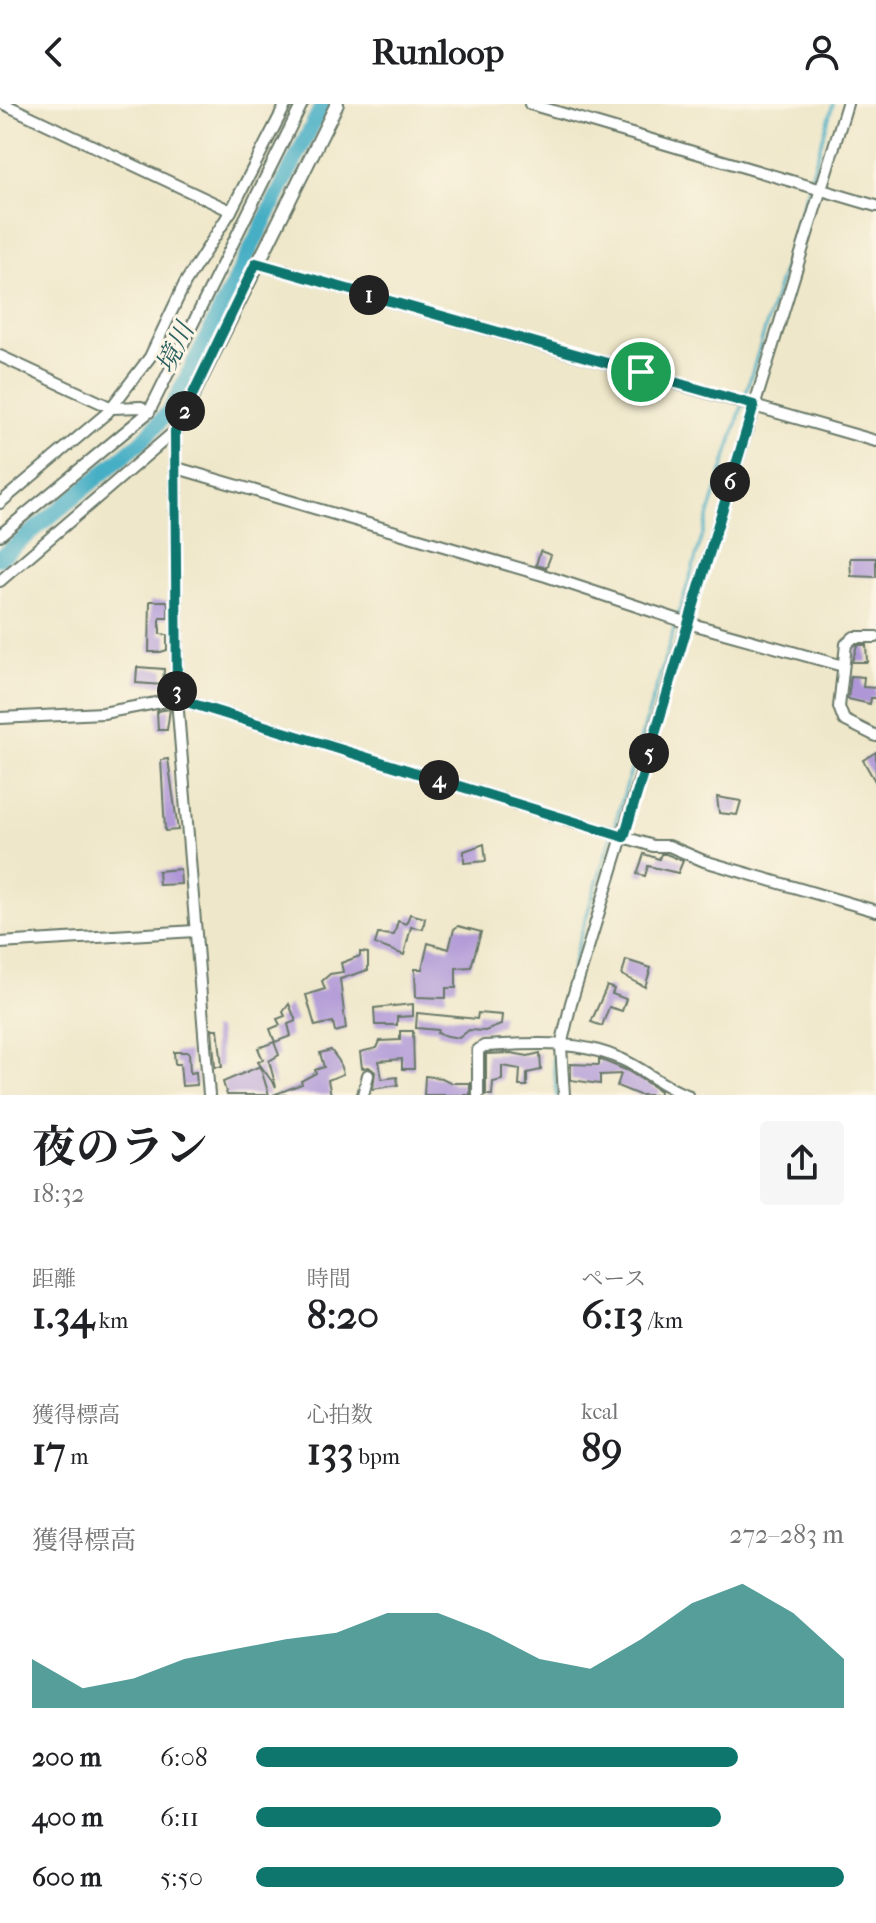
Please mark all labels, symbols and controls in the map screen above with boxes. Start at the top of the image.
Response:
icon: back [32,30,76,74]
icon: person [800,30,844,74]
text: Runloop [372,31,504,73]
pin: 1 [349,275,389,315]
text: 1 [365,282,373,308]
water label: 境川 [150,315,202,378]
pin [607,338,675,406]
icon: arrive [619,350,663,394]
pin: 2 [165,391,205,431]
text: 2 [179,398,191,424]
pin: 6 [710,462,750,502]
text: 6 [724,469,736,495]
pin: 3 [157,671,197,711]
text: 3 [172,678,182,704]
pin: 5 [629,733,669,773]
text: 5 [644,740,654,766]
pin: 4 [419,760,459,800]
text: 4 [433,767,446,793]
button: share [760,1121,844,1205]
text: 夜のラン [32,1122,208,1173]
text: 18:32 [32,1178,85,1209]
text: 距離 [32,1266,76,1292]
text: 時間 [307,1266,351,1292]
text: ペース [581,1266,646,1292]
text: 1.34 [32,1292,94,1338]
text: 8:20 [307,1292,379,1338]
text: 6:13 [581,1292,643,1338]
text: km [94,1308,128,1334]
text: /km [643,1308,683,1334]
text: kcal [581,1399,618,1425]
text: 獲得標高 [32,1402,120,1428]
text: 心拍数 [307,1402,373,1428]
text: 89 [581,1425,622,1471]
text: 17 [32,1428,66,1474]
text: 133 [307,1428,354,1474]
text: m [66,1444,89,1470]
text: bpm [354,1444,400,1470]
text: 272–283 m [729,1519,844,1550]
text: 獲得標高 [32,1525,136,1556]
text: 200 m [32,1742,101,1773]
text: 6:08 [160,1742,208,1773]
text: 400 m [32,1802,103,1833]
text: 6:11 [160,1802,199,1833]
text: 600 m [32,1862,102,1893]
text: 5:50 [160,1862,203,1893]

